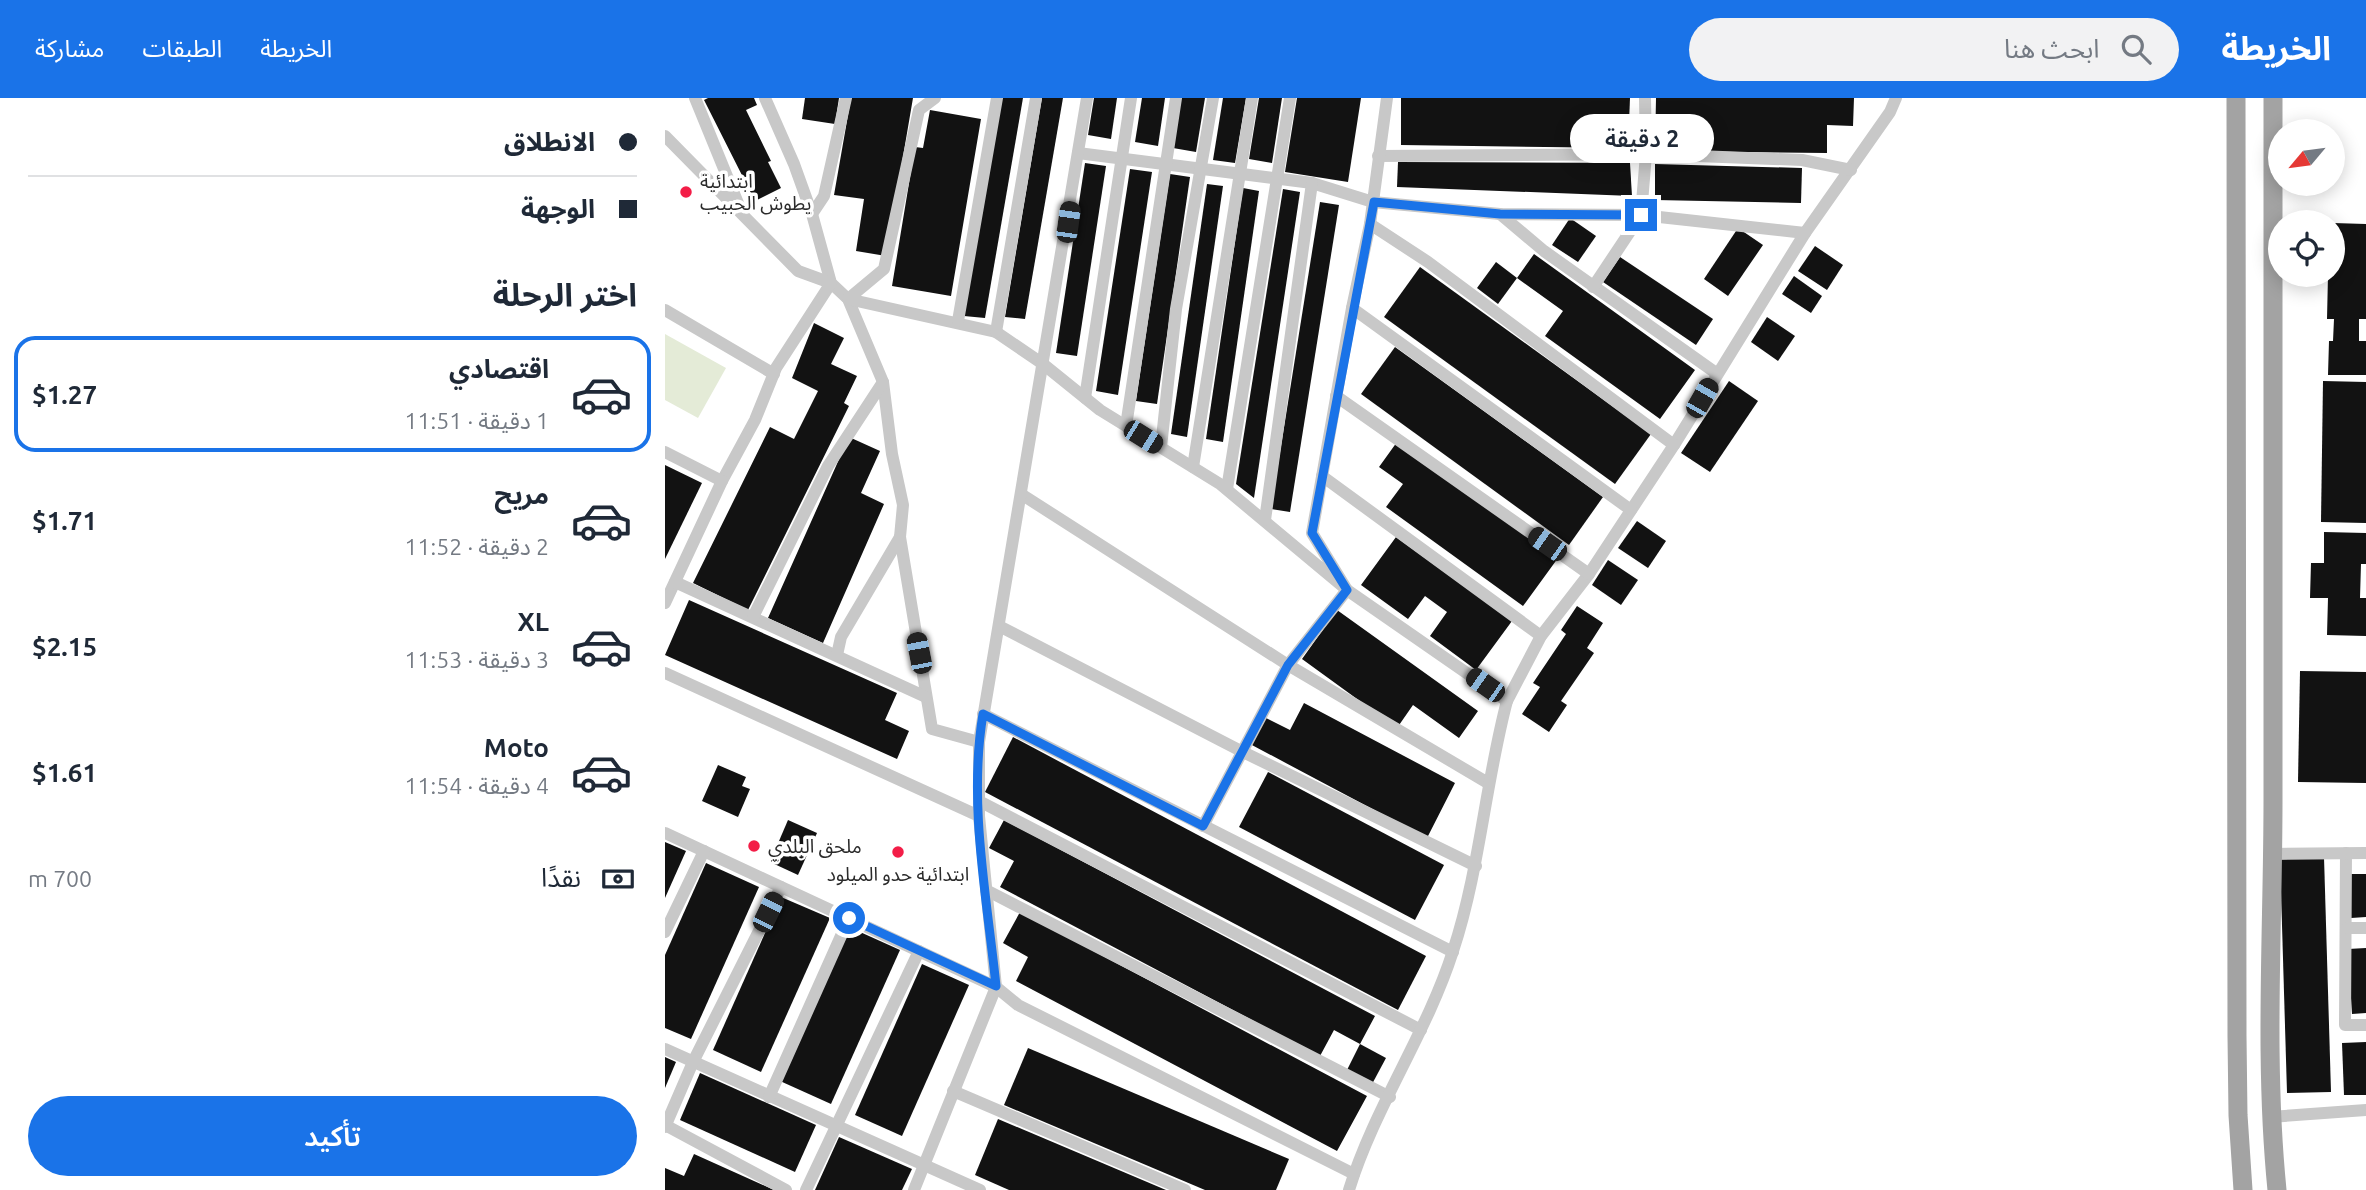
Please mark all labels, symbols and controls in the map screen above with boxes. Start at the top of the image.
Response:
search box [1689,18,2179,81]
text: الخريطة [2221,29,2331,66]
icon: search [2117,30,2155,68]
text: ابحث هنا [2004,34,2099,63]
text: مشاركة [35,35,104,62]
text: الطبقات [142,35,222,62]
text: الخريطة [260,35,332,62]
callout: 2 دقيقة [1569,114,1713,162]
north arrow [2268,119,2345,196]
map controls [2268,119,2345,287]
text: 2 دقيقة [1605,126,1679,151]
text: الانطلاق [504,127,595,156]
place label: ابتدائية يطوش الحبيب [700,170,811,215]
marker: ابتدائية يطوش الحبيب [678,184,694,200]
text: الوجهة [521,194,595,223]
route end [1625,199,1657,231]
car [1055,200,1082,244]
button: locate [2268,210,2345,287]
text: اختر الرحلة [493,276,637,312]
text: اقتصادي [449,354,549,383]
icon: car [570,363,633,426]
car [1683,375,1722,421]
text: $1.27 [32,380,97,409]
text: 1 دقيقة · 11:51 [405,408,549,433]
car [1120,417,1167,457]
text: مريح [494,480,549,509]
icon: car [570,489,633,552]
text: $1.71 [32,506,97,535]
car [1524,523,1571,565]
text: 2 دقيقة · 11:52 [405,534,549,559]
text: XL [518,607,549,636]
icon: car [570,615,633,678]
car [905,630,934,676]
text: $2.15 [32,632,97,661]
text: 3 دقيقة · 11:53 [405,647,549,672]
car [1462,664,1509,706]
text: Moto [484,733,549,762]
icon: car [570,741,633,804]
text: $1.61 [32,758,97,787]
text: 4 دقيقة · 11:54 [405,773,549,798]
place label: ملحق البلدي [768,835,862,861]
marker: ملحق البلدي [746,838,762,854]
marker: ابتدائية حدو الميلود [890,844,906,860]
icon: cash [599,860,637,898]
text: نقدًا [541,863,581,892]
place label: ابتدائية حدو الميلود [827,863,969,886]
text: 700 m [28,866,92,891]
car [750,889,787,935]
route start [833,902,865,934]
button: تأكيد [28,1096,637,1176]

